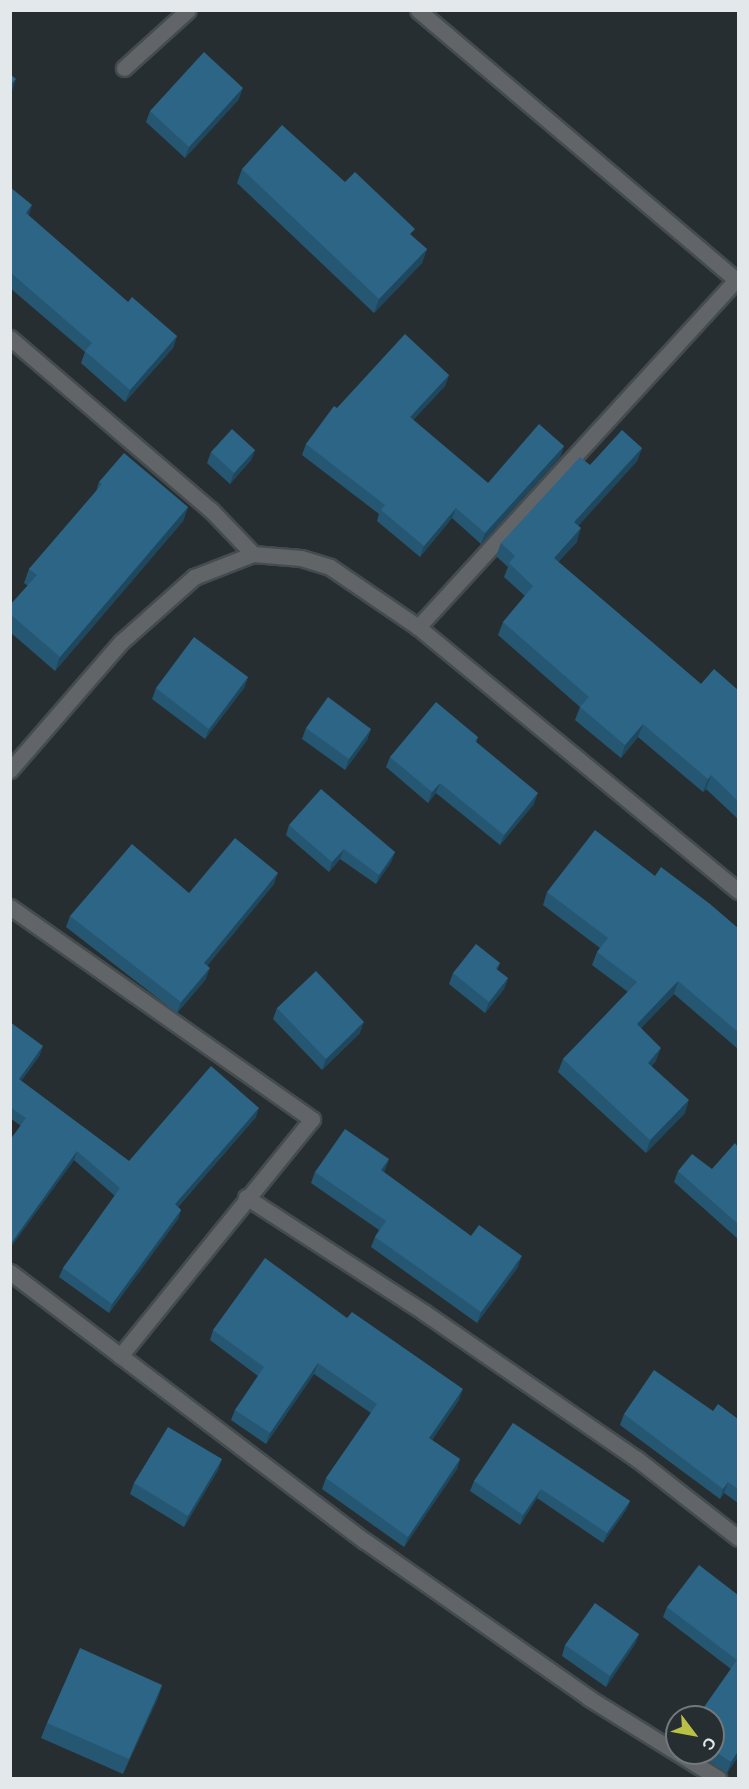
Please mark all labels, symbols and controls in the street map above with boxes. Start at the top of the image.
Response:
north arrow [665,1705,725,1765]
text: С [699,1734,719,1753]

